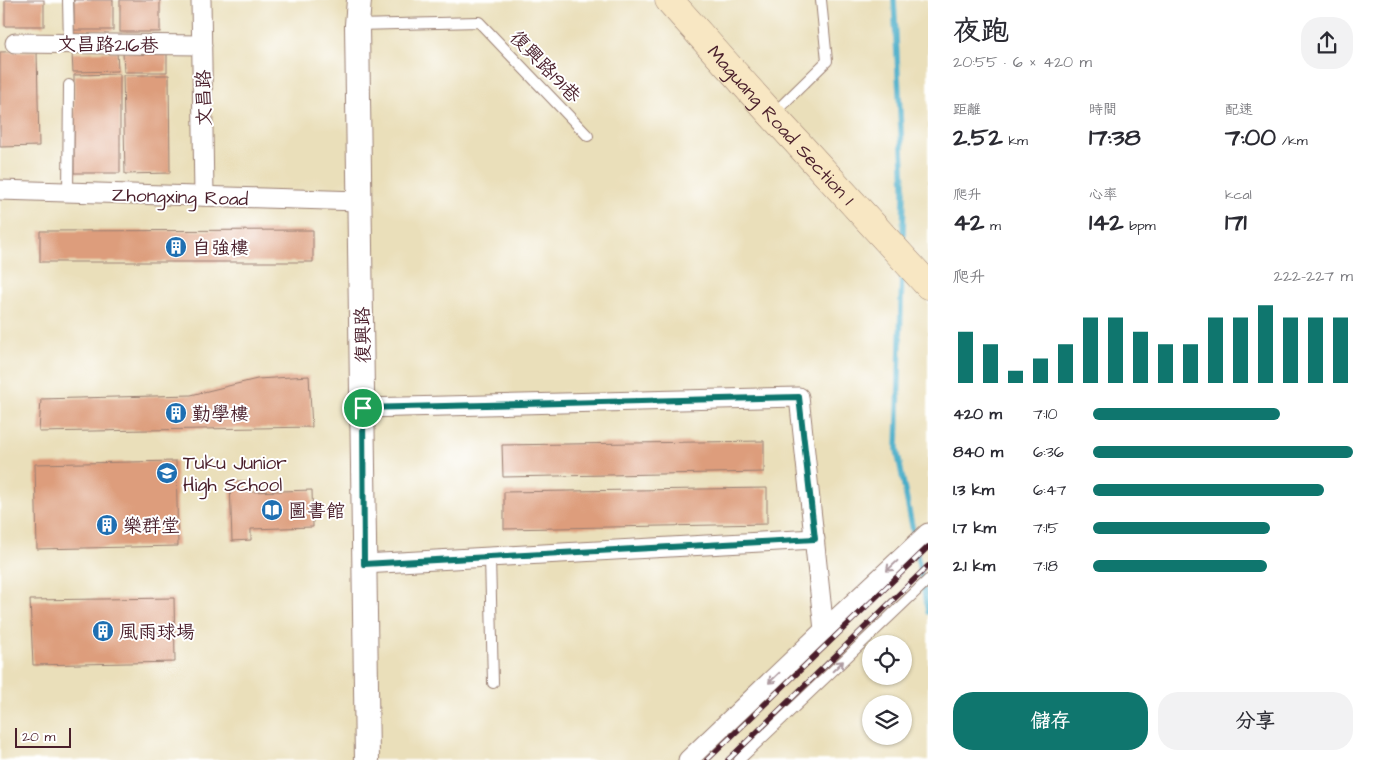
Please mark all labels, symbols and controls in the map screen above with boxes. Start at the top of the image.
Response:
text: 夜跑 [953,12,1009,51]
button: share [1301,17,1353,69]
street label: 復興路191巷 [503,25,586,109]
street label: 文昌路216巷 [57,31,159,60]
street label: Maguang Road Section 1 [701,40,861,212]
text: 20:55 · 6 × 420 m [953,51,1092,73]
street label: 文昌路 [191,69,218,127]
text: 距離 [953,100,981,120]
text: 時間 [1089,100,1117,120]
text: 配速 [1225,100,1253,120]
text: 2.52 [953,120,1003,155]
text: 17:38 [1089,120,1141,155]
text: 7:00 [1225,120,1276,155]
text: km [1003,131,1028,151]
text: /km [1276,131,1308,151]
street label: Zhongxing Road [111,182,249,214]
text: 爬升 [953,185,981,205]
text: 心率 [1089,185,1117,205]
text: kcal [1225,185,1252,205]
text: 42 [953,205,984,240]
text: 142 [1089,205,1124,240]
text: 171 [1225,205,1247,240]
text: m [984,216,1001,236]
text: bpm [1124,216,1156,236]
building icon: 自強樓 [164,235,188,259]
place label: 自強樓 [192,235,249,262]
text: 222–227 m [1274,265,1353,287]
text: 爬升 [953,266,985,288]
street label: 復興路 [350,306,377,364]
pin [342,387,384,429]
icon: arrive [349,394,377,422]
building icon: 勤學樓 [164,401,188,425]
place label: 勤學樓 [192,401,249,428]
text: 420 m [953,403,1002,425]
text: 7:10 [1033,403,1058,425]
text: 840 m [953,441,1003,463]
text: 6:36 [1033,441,1064,463]
place label: Tuku Junior High School [183,450,287,500]
school or university icon: Tuku Junior High School [155,461,179,485]
text: 1.3 km [953,479,994,501]
text: 6:47 [1033,479,1066,501]
library icon: 圖書館 [260,498,284,522]
place label: 圖書館 [288,498,345,525]
building icon: 樂群堂 [95,513,119,537]
place label: 樂群堂 [123,513,180,540]
text: 1.7 km [953,517,996,539]
text: 7:15 [1033,517,1059,539]
text: 2.1 km [953,555,995,577]
text: 7:18 [1033,555,1058,577]
one-way arrow [886,561,899,572]
building icon: 風雨球場 [91,619,115,643]
place label: 風雨球場 [119,619,195,646]
map controls [862,635,912,745]
button: locate [862,635,912,685]
one-way arrow [831,660,844,672]
one-way arrow [768,672,780,684]
button: 儲存 [953,692,1148,750]
button: 分享 [1158,692,1353,750]
button: layers [862,695,912,745]
scale bar [15,725,71,748]
text: 20 m [22,727,55,747]

